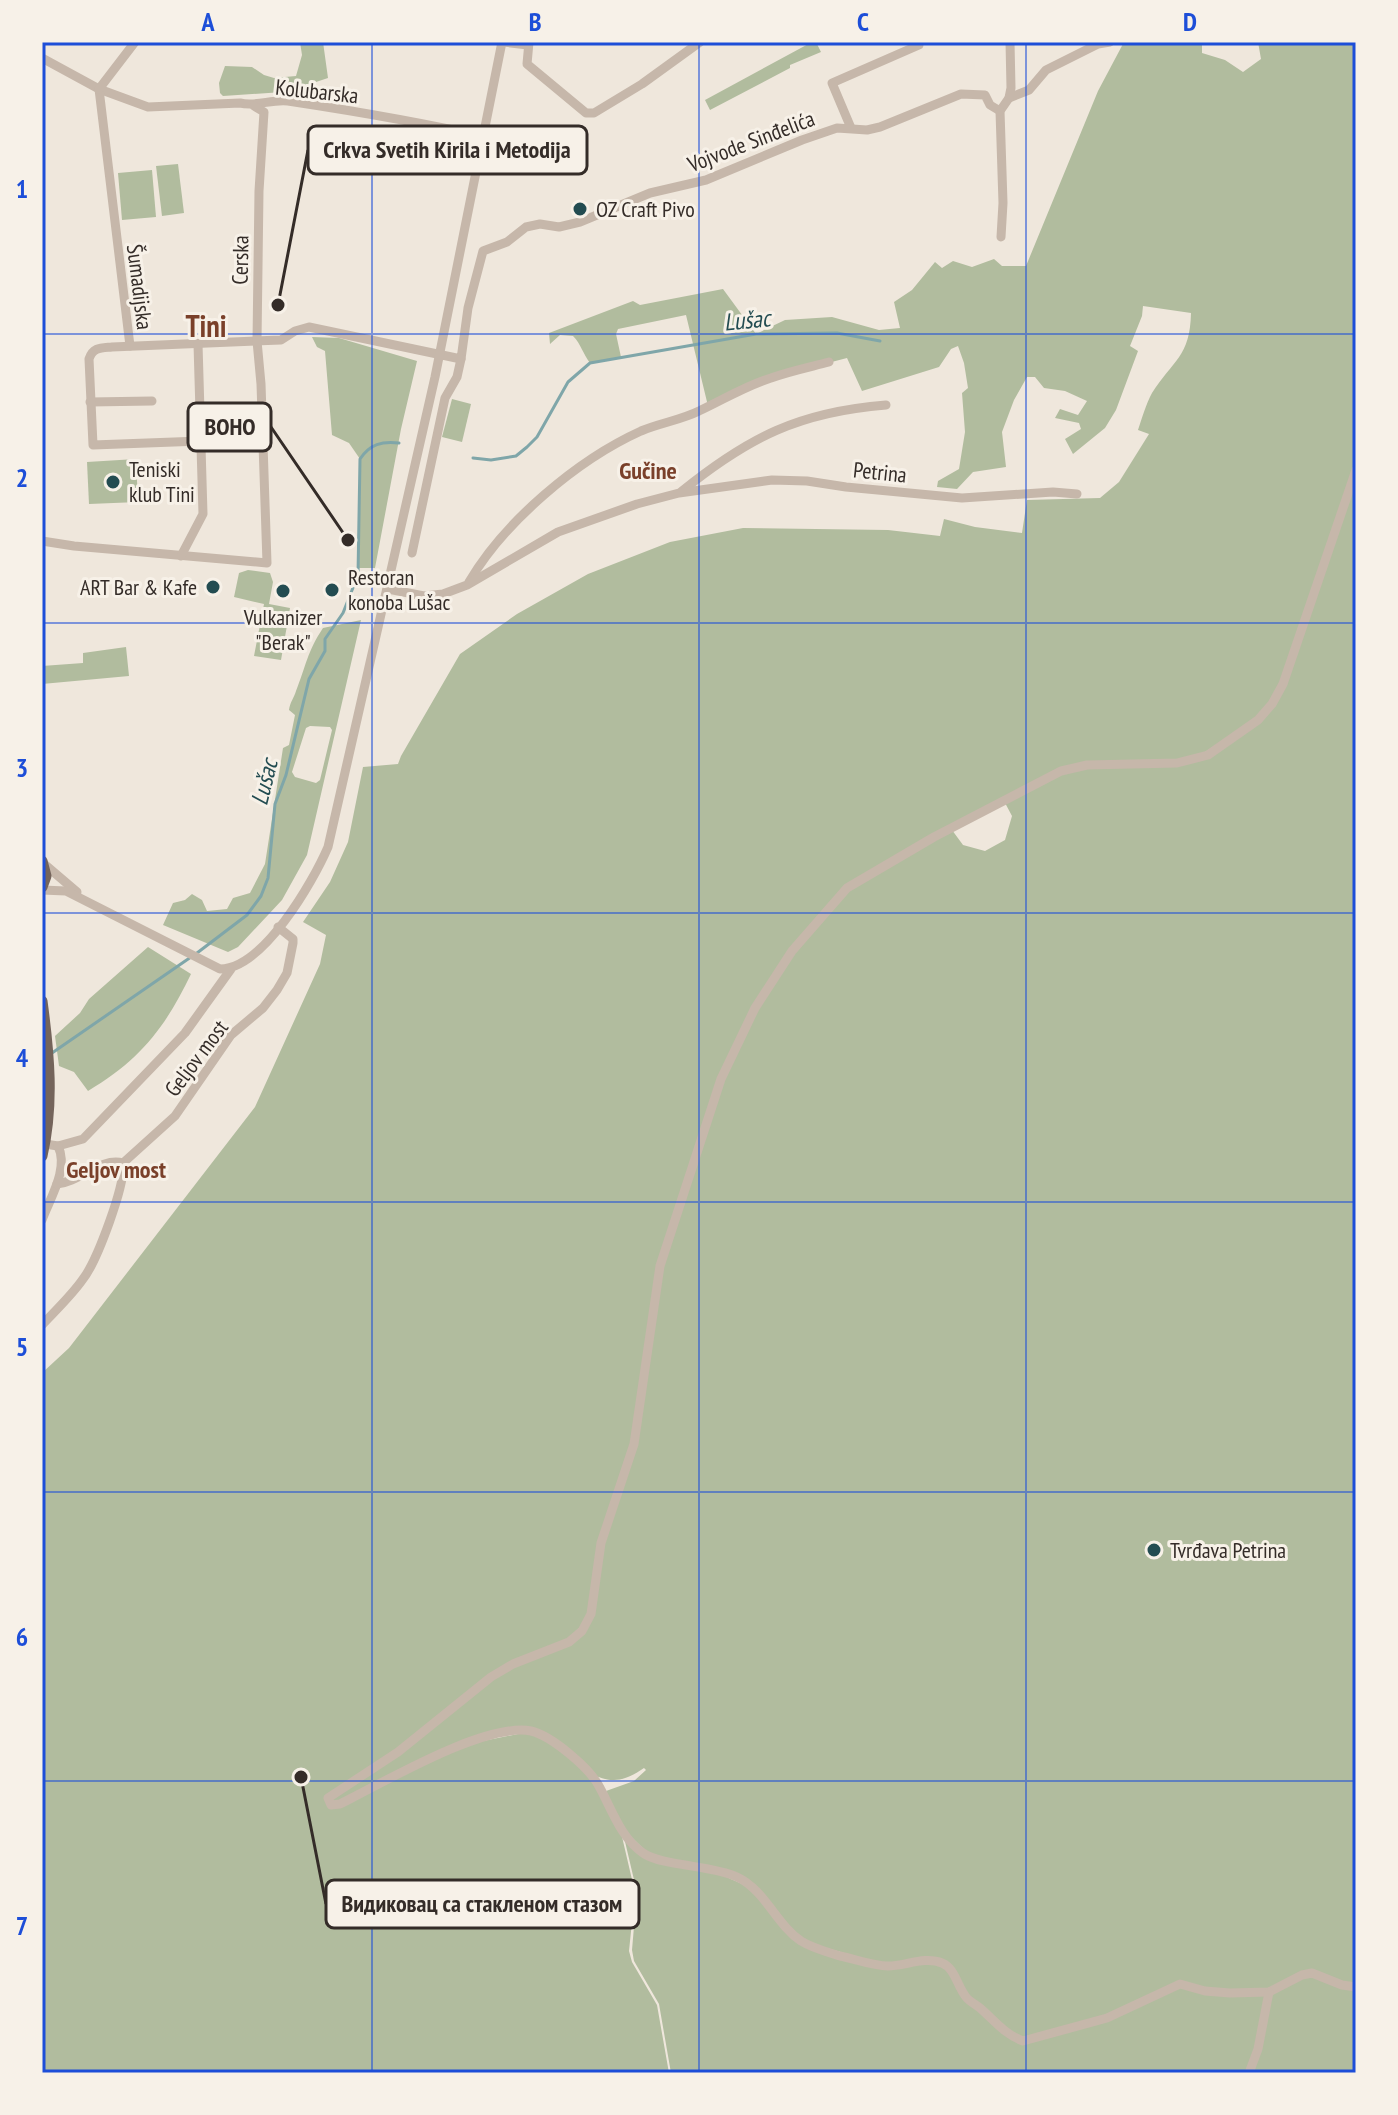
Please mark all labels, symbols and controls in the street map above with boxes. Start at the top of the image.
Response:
text: A [200,5,215,38]
text: B [529,5,542,38]
text: C [857,5,869,38]
text: D [1183,5,1197,38]
street label: Kolubarska [274,73,360,109]
street label: Vojvode Sinđelića [683,104,818,178]
callout: Crkva Svetih Kirila i Metodija [308,126,587,174]
text: Crkva Svetih Kirila i Metodija [323,134,571,165]
text: 1 [16,172,28,205]
place label: OZ Craft Pivo [596,195,695,223]
marker: OZ Craft Pivo [571,200,589,218]
street label: Cerska [226,235,254,285]
street label: Šumadijska [121,243,159,331]
water label: Lušac [722,302,774,338]
district label: Tini [185,306,227,345]
callout: BOHO [188,403,271,451]
text: BOHO [204,411,256,442]
place label: Teniski klub Tini [129,455,195,508]
district label: Gučine [619,455,677,486]
street label: Petrina [852,455,908,489]
text: 2 [16,461,28,494]
marker: Teniski klub Tini [104,473,122,491]
place label: Restoran konoba Lušac [348,563,451,616]
place label: ART Bar & Кafe [80,573,197,601]
marker: ART Bar & Кafe [204,578,222,596]
marker: Restoran konoba Lušac [323,581,341,599]
marker: Vulkanizer "Berak" [274,582,292,600]
place label: Vulkanizer "Berak" [243,603,322,656]
text: 3 [16,751,28,784]
water label: Lušac [243,753,285,808]
street label: Geljov most [158,1014,234,1102]
text: 4 [16,1041,29,1074]
district label: Geljov most [66,1154,166,1185]
text: 5 [16,1330,28,1363]
place label: Tvrđava Petrina [1170,1536,1286,1564]
marker: Tvrđava Petrina [1145,1541,1163,1559]
text: 6 [16,1620,28,1653]
callout: Видиковац са стакленом стазом [326,1880,639,1928]
text: Видиковац са стакленом стазом [342,1888,622,1919]
text: 7 [16,1909,28,1942]

